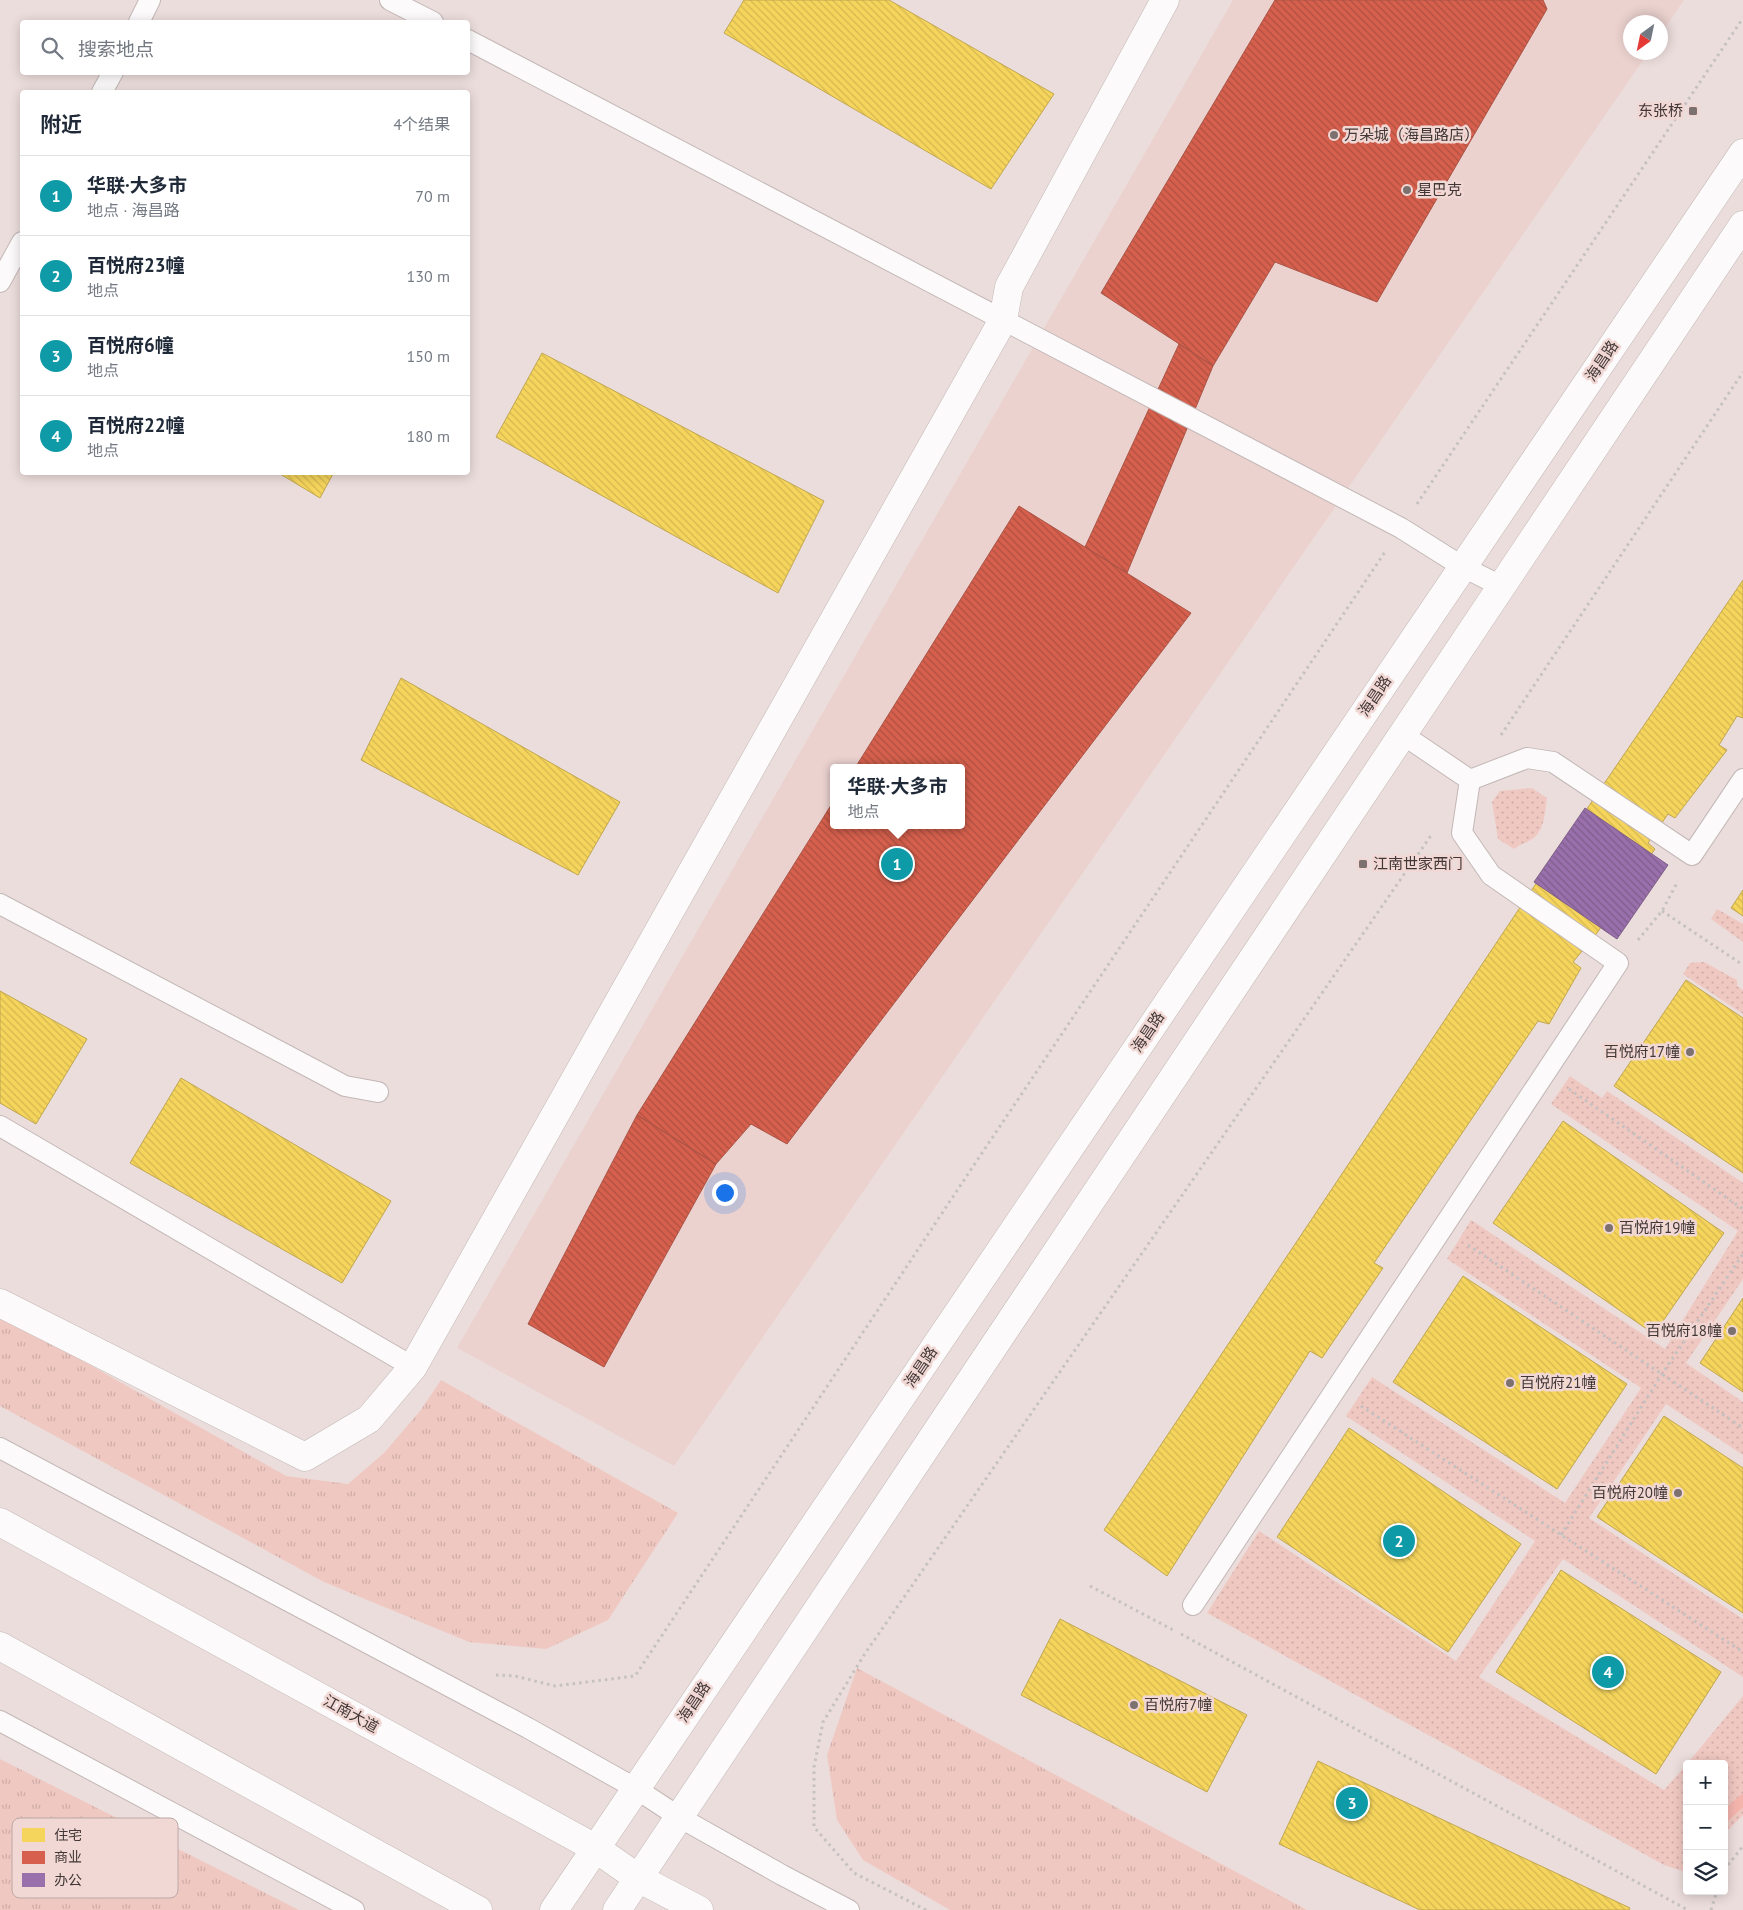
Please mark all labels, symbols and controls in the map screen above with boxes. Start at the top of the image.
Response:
north arrow [1623,15,1668,60]
search box [20,20,470,75]
icon: search [38,34,66,62]
text: 搜索地点 [78,37,154,61]
place label: 东张桥 [1638,101,1683,120]
marker: 东张桥 [1687,105,1699,117]
text: 附近 [40,111,82,138]
text: 4个结果 [393,114,450,134]
place label: 万朵城（海昌路店） [1344,125,1479,144]
marker: 万朵城（海昌路店） [1328,129,1340,141]
text: 华联·大多市 [87,173,187,197]
place label: 星巴克 [1417,180,1462,199]
marker: 星巴克 [1401,184,1413,196]
text: 1 [51,186,61,206]
text: 70 m [415,186,450,206]
text: 地点 · 海昌路 [87,200,180,220]
text: 百悦府23幢 [87,253,185,277]
text: 2 [51,266,61,286]
text: 130 m [407,266,450,286]
text: 地点 [87,280,119,300]
text: 百悦府6幢 [87,333,174,357]
street label: 海昌路 [1581,337,1622,385]
text: 3 [51,346,61,366]
text: 150 m [407,346,450,366]
text: 地点 [87,360,119,380]
text: 百悦府22幢 [87,413,185,437]
text: 4 [51,426,61,446]
text: 180 m [407,426,450,446]
text: 地点 [87,440,119,460]
street label: 海昌路 [1354,672,1395,720]
popup [830,764,965,829]
text: 华联·大多市 [848,774,947,798]
text: 地点 [848,801,880,821]
pin: 1 [881,845,913,883]
place label: 江南世家西门 [1373,854,1463,873]
marker: 江南世家西门 [1357,858,1369,870]
street label: 海昌路 [1127,1008,1168,1056]
place label: 百悦府17幢 [1604,1042,1680,1061]
marker: 百悦府17幢 [1684,1046,1696,1058]
your location [712,1180,738,1206]
place label: 百悦府19幢 [1619,1218,1695,1237]
marker: 百悦府19幢 [1603,1222,1615,1234]
place label: 百悦府18幢 [1646,1321,1722,1340]
marker: 百悦府18幢 [1726,1325,1738,1337]
street label: 海昌路 [900,1343,941,1391]
place label: 百悦府21幢 [1520,1373,1596,1392]
marker: 百悦府21幢 [1504,1377,1516,1389]
place label: 百悦府20幢 [1592,1483,1668,1502]
marker: 百悦府20幢 [1672,1487,1684,1499]
pin: 2 [1383,1522,1415,1560]
pin: 4 [1592,1653,1624,1691]
street label: 海昌路 [673,1678,714,1726]
street label: 江南大道 [320,1691,382,1736]
place label: 百悦府7幢 [1144,1695,1212,1714]
marker: 百悦府7幢 [1128,1699,1140,1711]
map controls [1683,1760,1728,1895]
button: + [1683,1760,1728,1805]
pin: 3 [1336,1784,1368,1822]
button: − [1683,1805,1728,1850]
legend [12,1818,178,1898]
text: 住宅 [54,1826,82,1844]
text: 商业 [54,1848,82,1866]
button: layers [1683,1850,1728,1895]
text: 办公 [54,1871,82,1889]

